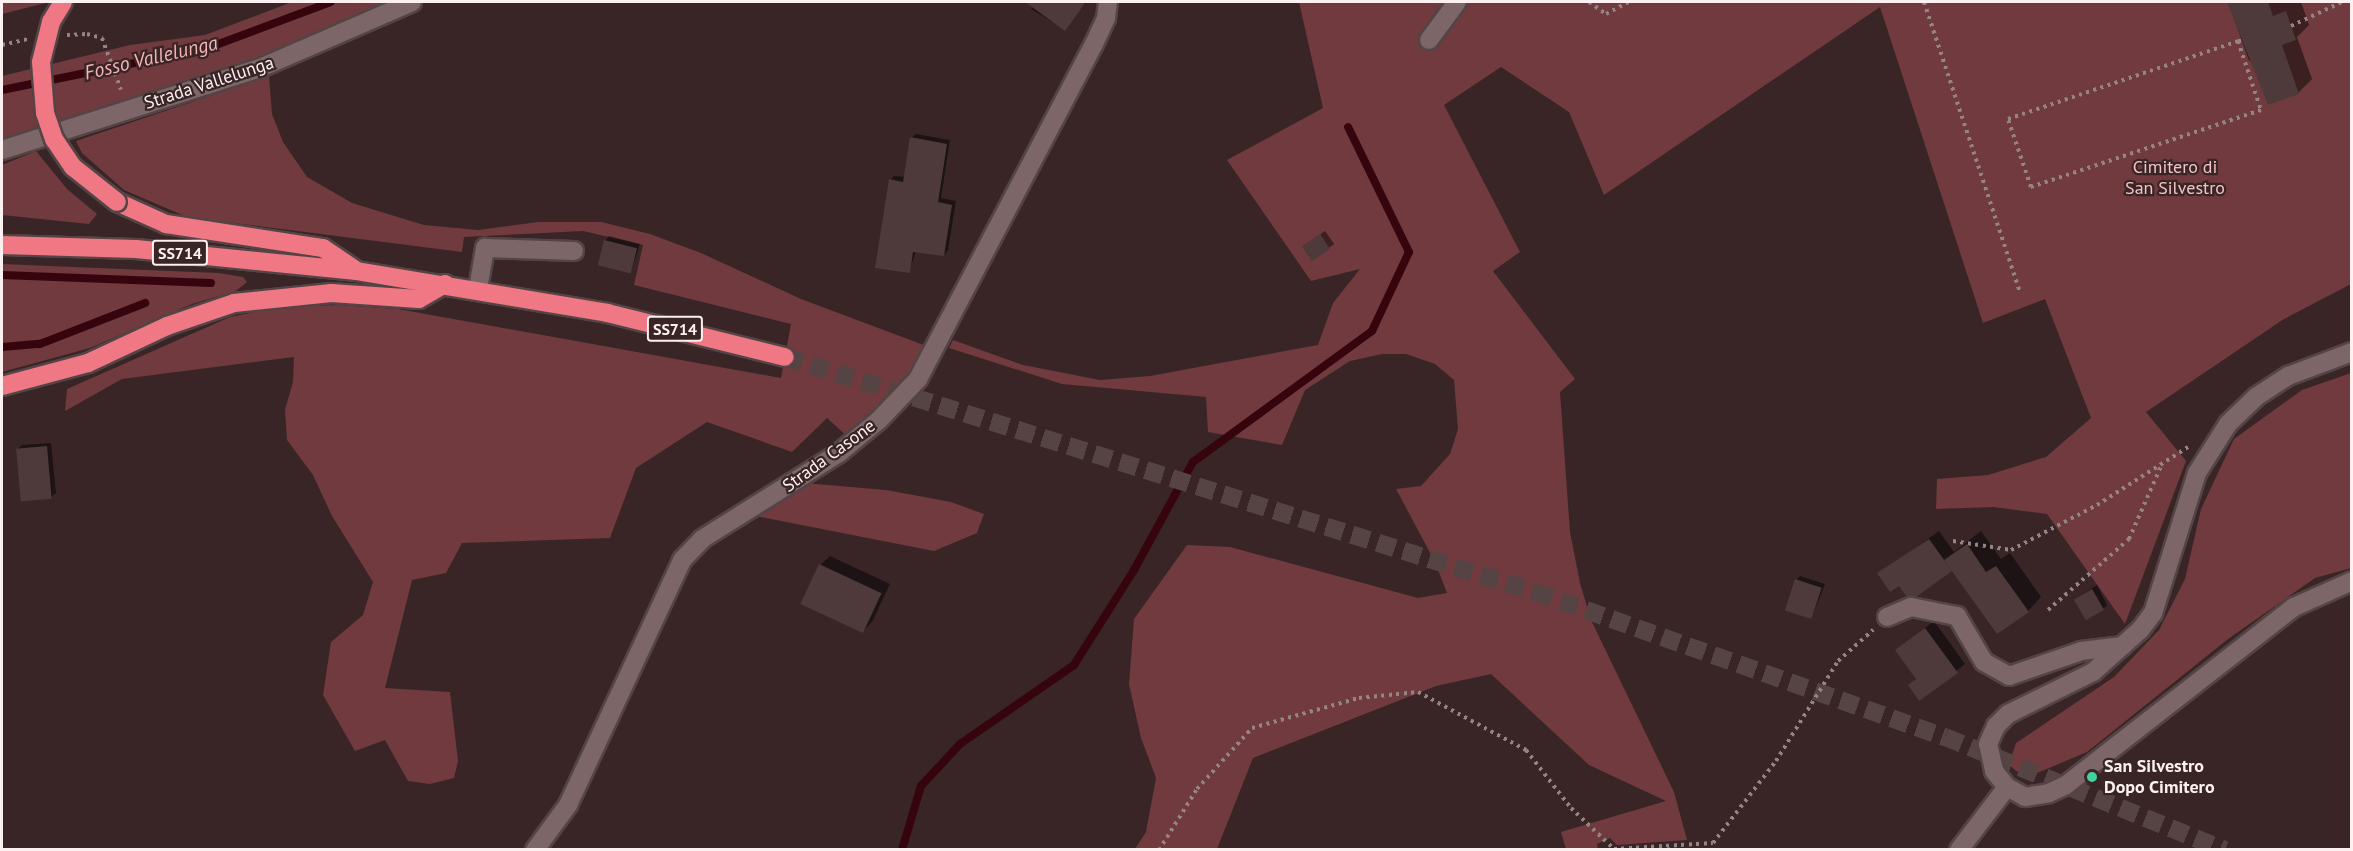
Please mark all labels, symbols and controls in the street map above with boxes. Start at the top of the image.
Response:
water label: Fosso Vallelunga [82,31,220,85]
street label: Strada Vallelunga [141,52,277,114]
park label: Cimitero di San Silvestro [2125,157,2225,200]
road number: SS714 [152,240,208,266]
road number: SS714 [646,316,704,342]
street label: Strada Casone [778,415,880,497]
place label: San Silvestro Dopo Cimitero [2104,756,2215,798]
marker: San Silvestro Dopo Cimitero [2085,770,2099,784]

